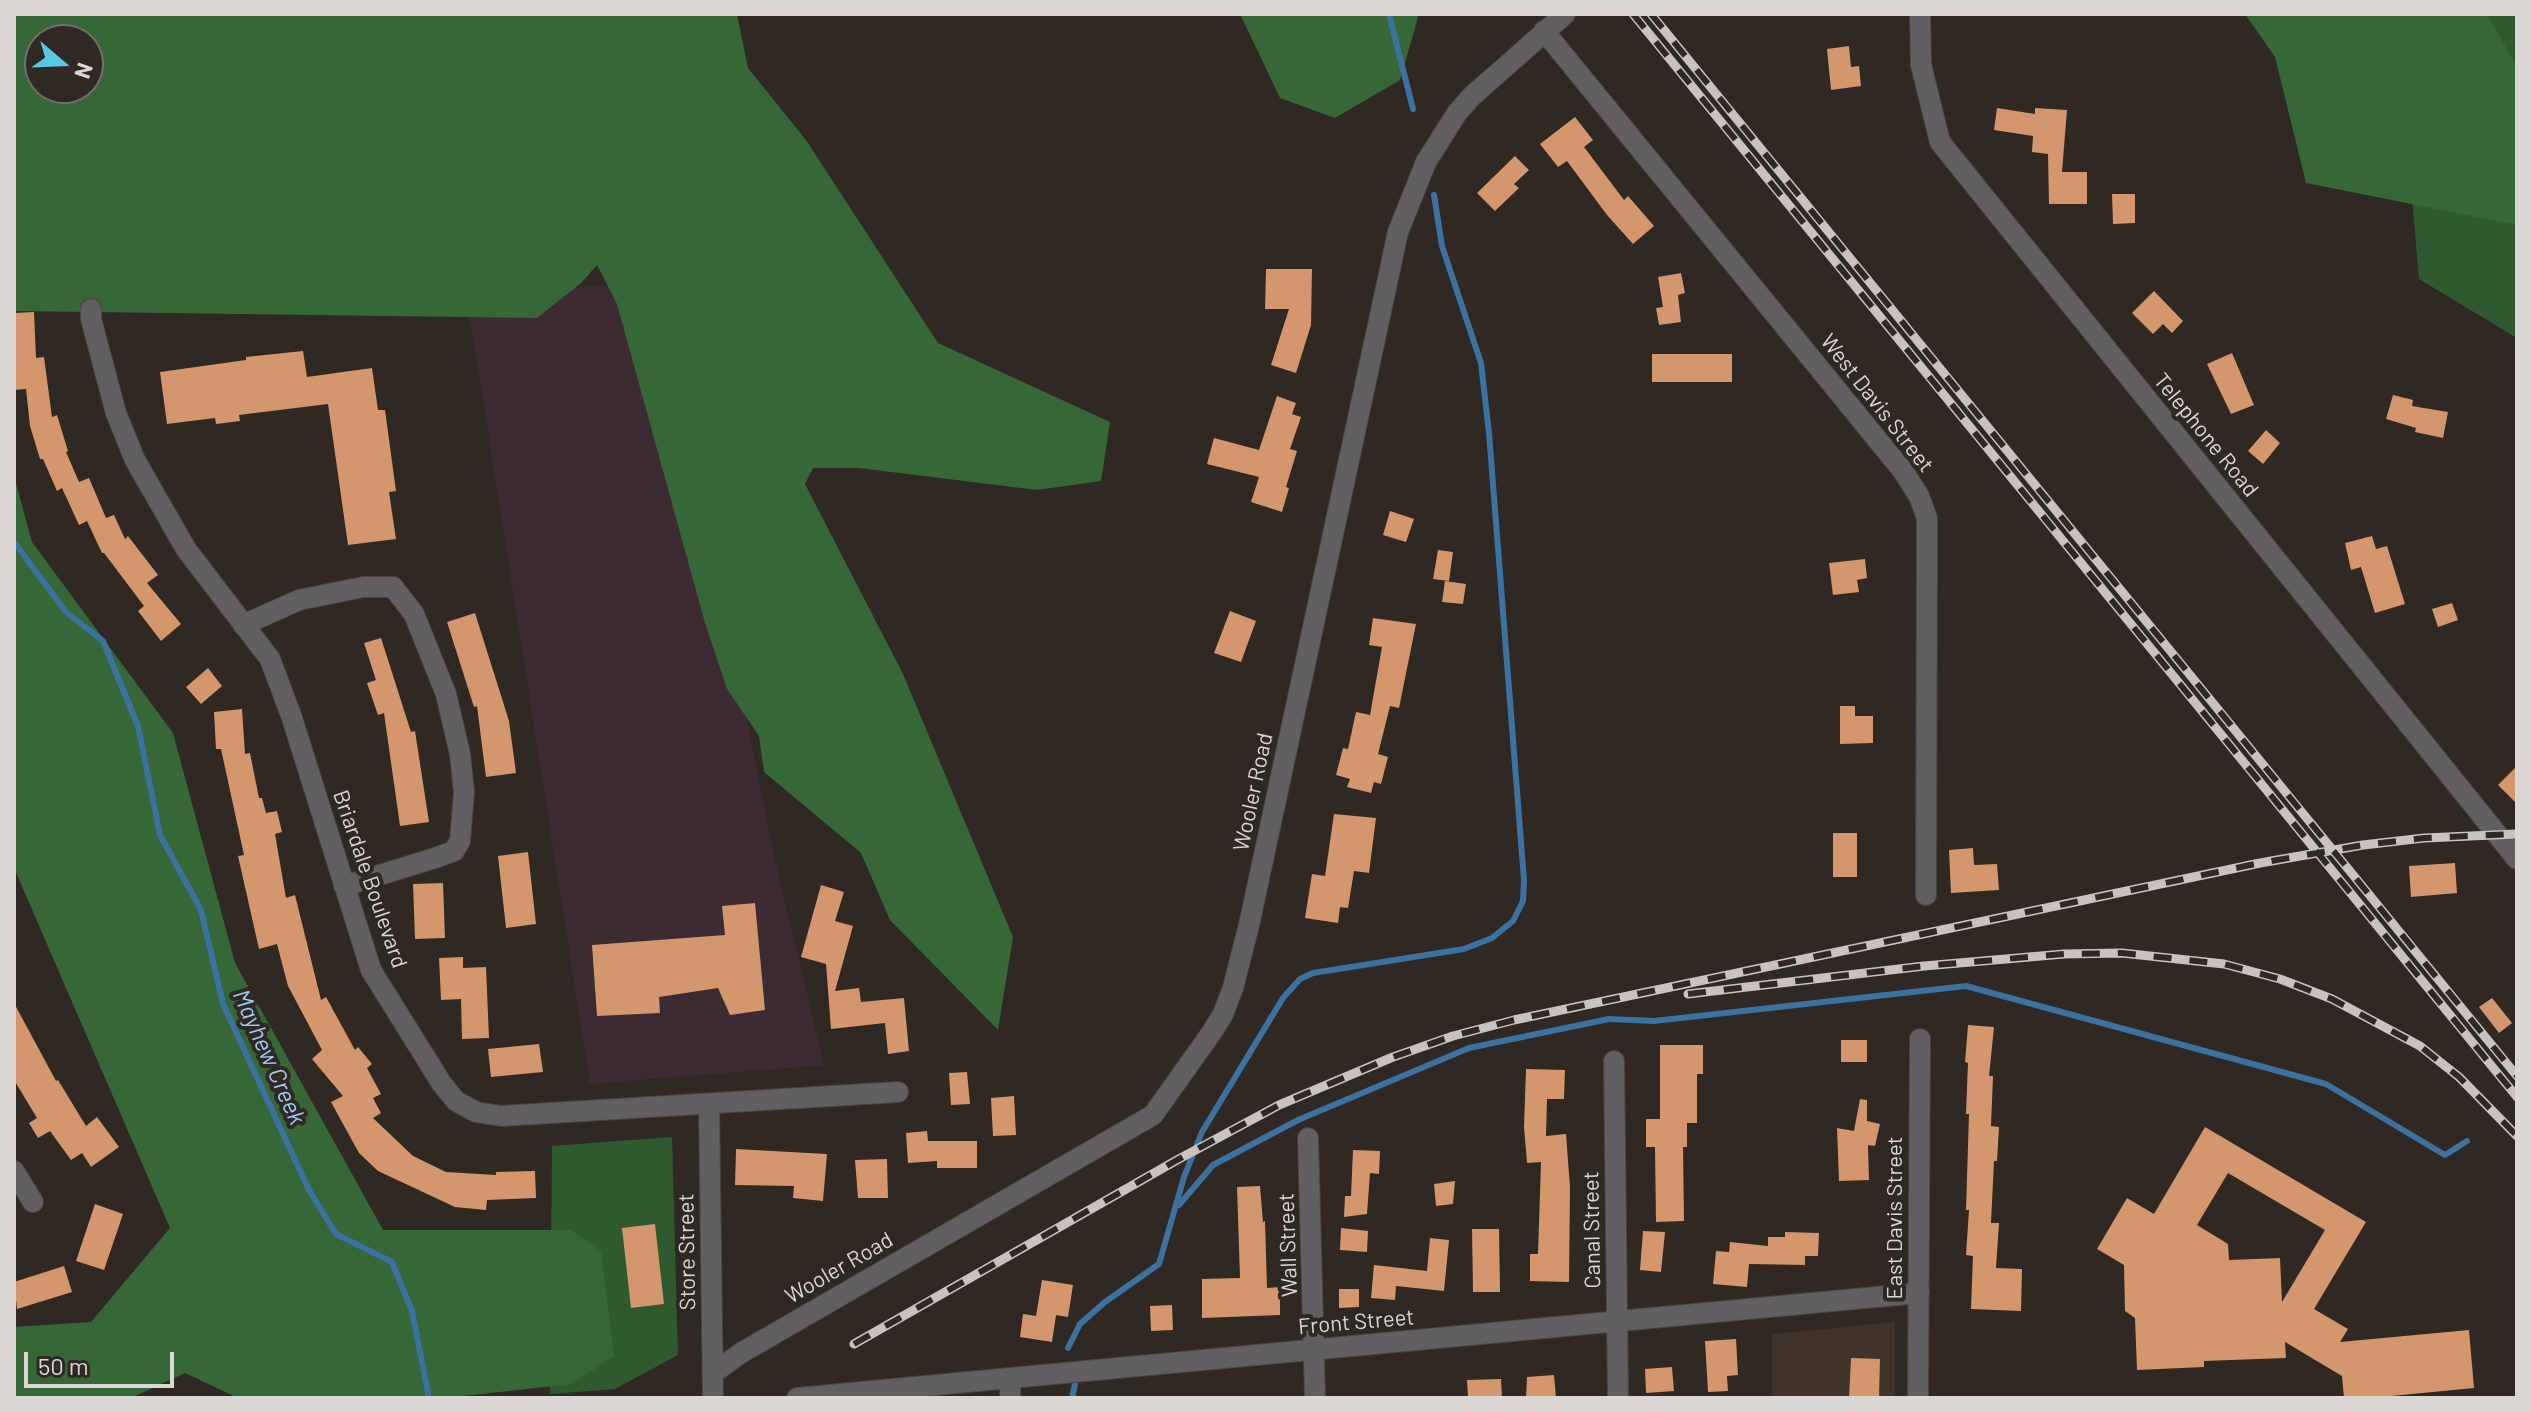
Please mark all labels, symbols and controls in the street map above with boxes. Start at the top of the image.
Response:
north arrow [24,24,104,104]
text: N [70,60,99,82]
street label: West Davis Street [1815,329,1939,477]
street label: Telephone Road [2148,368,2264,502]
street label: Wooler Road [1228,731,1278,853]
street label: Briardale Boulevard [327,787,413,971]
water label: Mayhew Creek [226,985,312,1129]
street label: East Davis Street [1882,1136,1908,1300]
street label: Canal Street [1578,1171,1606,1289]
street label: Store Street [673,1193,701,1311]
street label: Wall Street [1273,1193,1303,1297]
street label: Wooler Road [780,1227,898,1309]
street label: Front Street [1297,1304,1415,1340]
scale bar [28,1336,178,1386]
text: 50 m [38,1351,89,1380]

